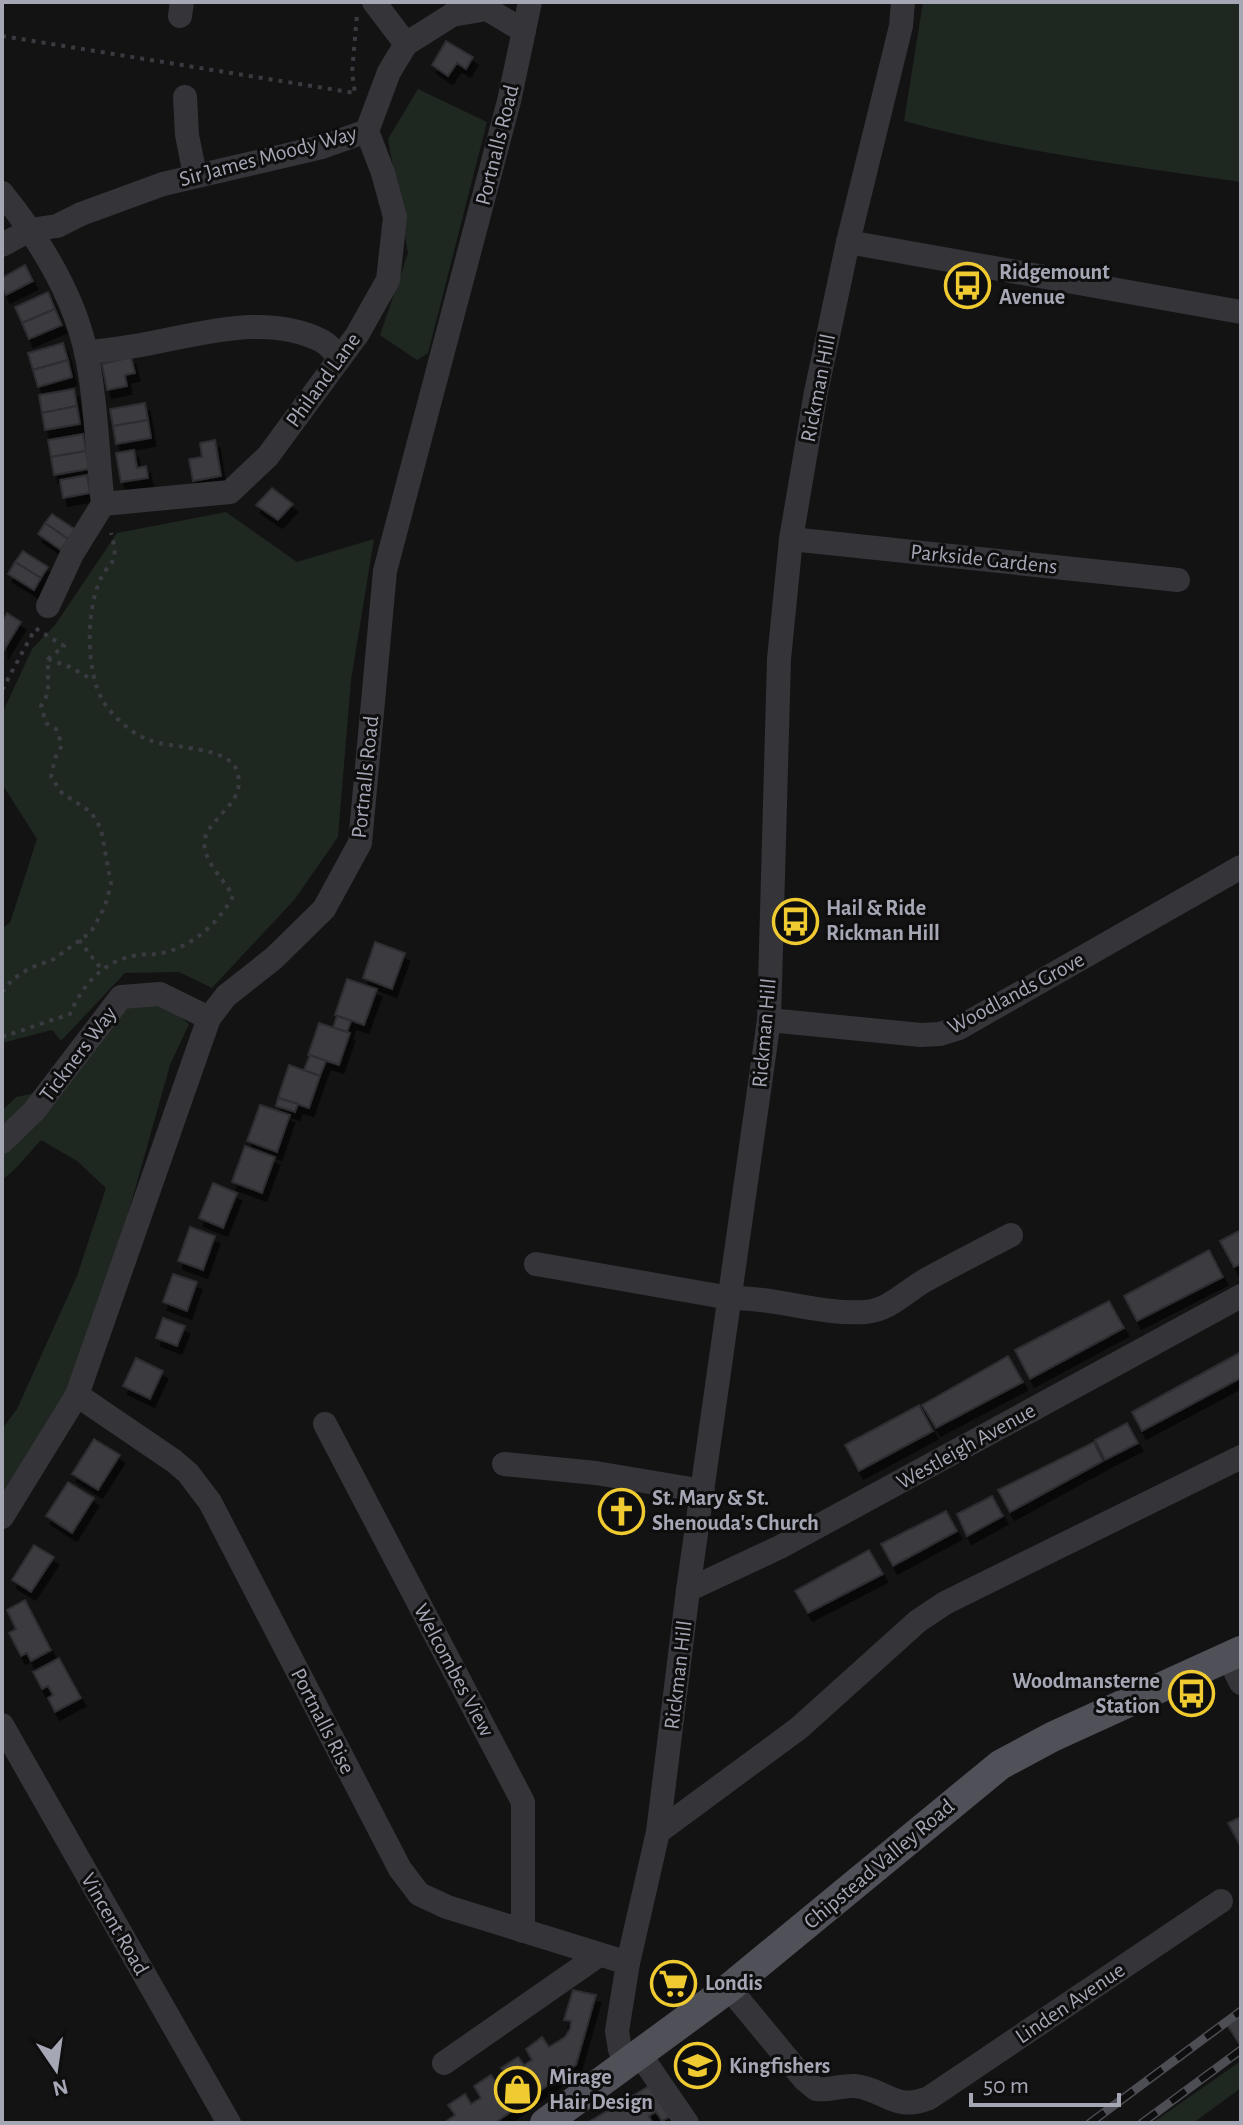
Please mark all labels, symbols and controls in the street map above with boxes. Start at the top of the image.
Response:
street label: Portnalls Road [471,83,523,207]
street label: Sir James Moody Way [177,122,360,190]
bus stop icon: Ridgemount Avenue [944,261,992,309]
place label: Ridgemount Avenue [999,261,1110,308]
street label: Philand Lane [282,329,364,431]
street label: Rickman Hill [797,332,839,444]
street label: Parkside Gardens [909,540,1059,578]
street label: Portnalls Road [348,715,382,839]
bus stop icon: Hail & Ride Rickman Hill [771,897,819,945]
place label: Hail & Ride Rickman Hill [826,897,940,944]
street label: Woodlands Grove [944,948,1088,1038]
street label: Rickman Hill [748,977,780,1089]
street label: Tickners Way [35,1002,121,1106]
street label: Westleigh Avenue [893,1399,1039,1493]
church icon: St. Mary & St. Shenouda's Church [597,1487,645,1535]
place label: St. Mary & St. Shenouda's Church [652,1487,819,1534]
street label: Welcombes View [410,1600,498,1740]
street label: Rickman Hill [660,1619,696,1731]
street label: Portnalls Rise [287,1665,359,1777]
place label: Woodmansterne Station [1012,1670,1160,1717]
bus stop icon: Woodmansterne Station [1167,1670,1215,1718]
street label: Chipstead Valley Road [800,1795,958,1933]
street label: Vincent Road [77,1869,153,1979]
supermarket icon: Londis [650,1959,698,2007]
street label: Linden Avenue [1011,1959,1129,2047]
place label: Londis [705,1972,763,1994]
north arrow [16,2029,96,2109]
school or university icon: Kingfishers [674,2042,722,2090]
place label: Kingfishers [729,2055,830,2077]
scale bar [971,2057,1119,2107]
shop icon: Mirage Hair Design [494,2066,542,2114]
place label: Mirage Hair Design [549,2066,653,2113]
text: 50 m [983,2074,1029,2098]
text: N [50,2075,70,2100]

